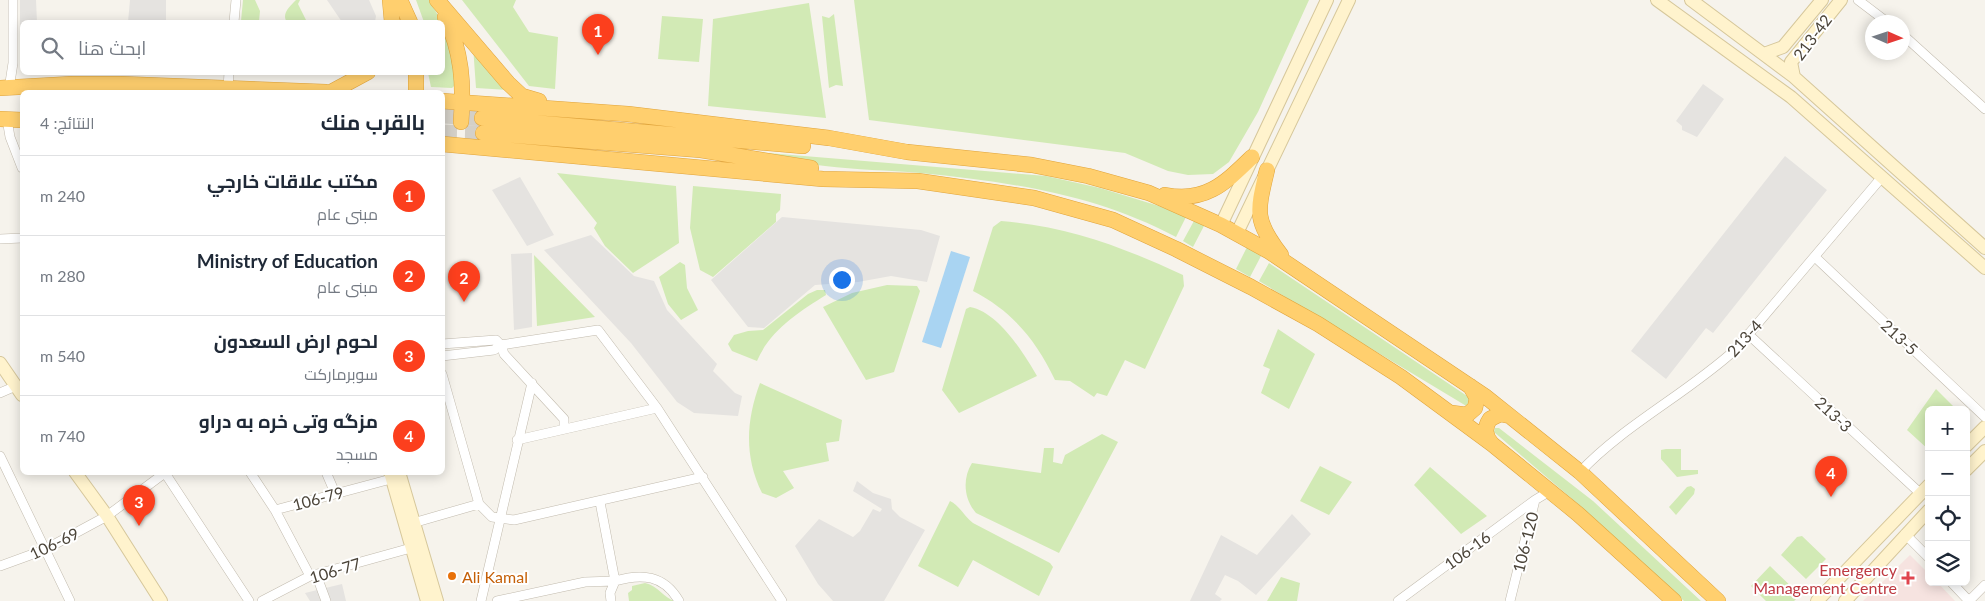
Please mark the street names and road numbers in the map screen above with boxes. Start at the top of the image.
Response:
street label: 213-42 [1789,10,1835,64]
street label: 213-5 [1878,315,1922,359]
street label: 213-4 [1723,316,1765,360]
street label: 213-3 [1812,392,1856,436]
street label: 106-79 [290,482,346,514]
street label: 106-120 [1508,510,1542,574]
street label: 106-69 [26,523,82,563]
street label: 106-16 [1440,527,1494,573]
street label: 106-77 [307,553,363,587]

